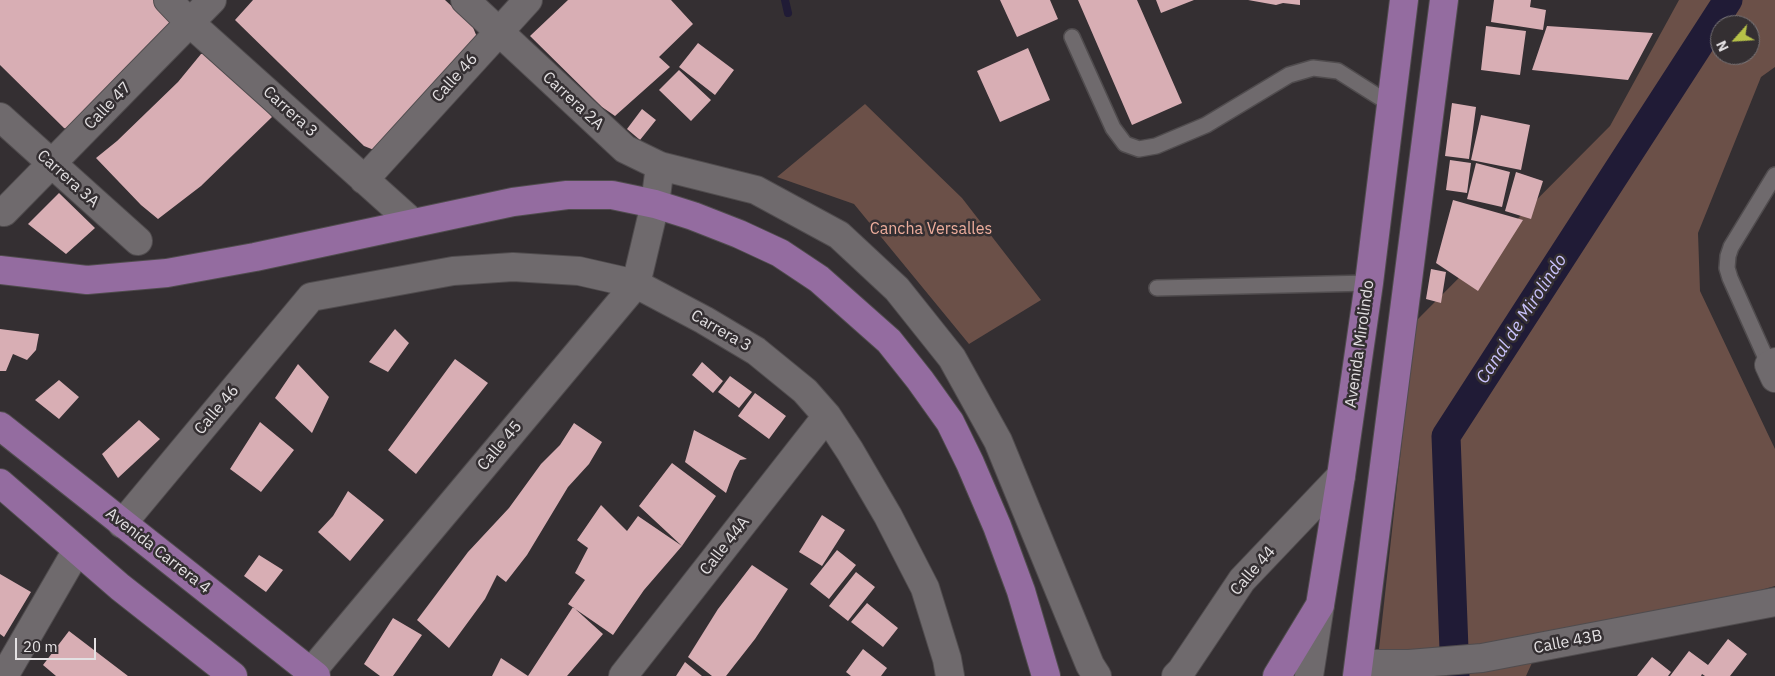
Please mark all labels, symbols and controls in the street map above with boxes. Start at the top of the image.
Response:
north arrow [1710,15,1760,65]
text: N [1712,38,1733,55]
street label: Calle 46 [428,50,482,106]
street label: Carrera 2A [538,68,608,134]
street label: Calle 47 [81,78,135,134]
street label: Carrera 3 [259,83,321,141]
street label: Carrera 3A [33,146,103,212]
park label: Cancha Versalles [870,219,992,239]
water label: Canal de Mirolindo [1472,250,1572,388]
street label: Avenida Mirolindo [1342,279,1378,409]
street label: Carrera 3 [687,306,755,356]
street label: Calle 46 [191,381,243,439]
street label: Calle 45 [474,417,526,475]
street label: Avenida Carrera 4 [102,504,214,598]
street label: Calle 44A [696,513,754,579]
street label: Calle 44 [1226,542,1280,600]
street label: Calle 43B [1532,626,1604,658]
scale bar [18,628,99,660]
text: 20 m [23,637,58,656]

